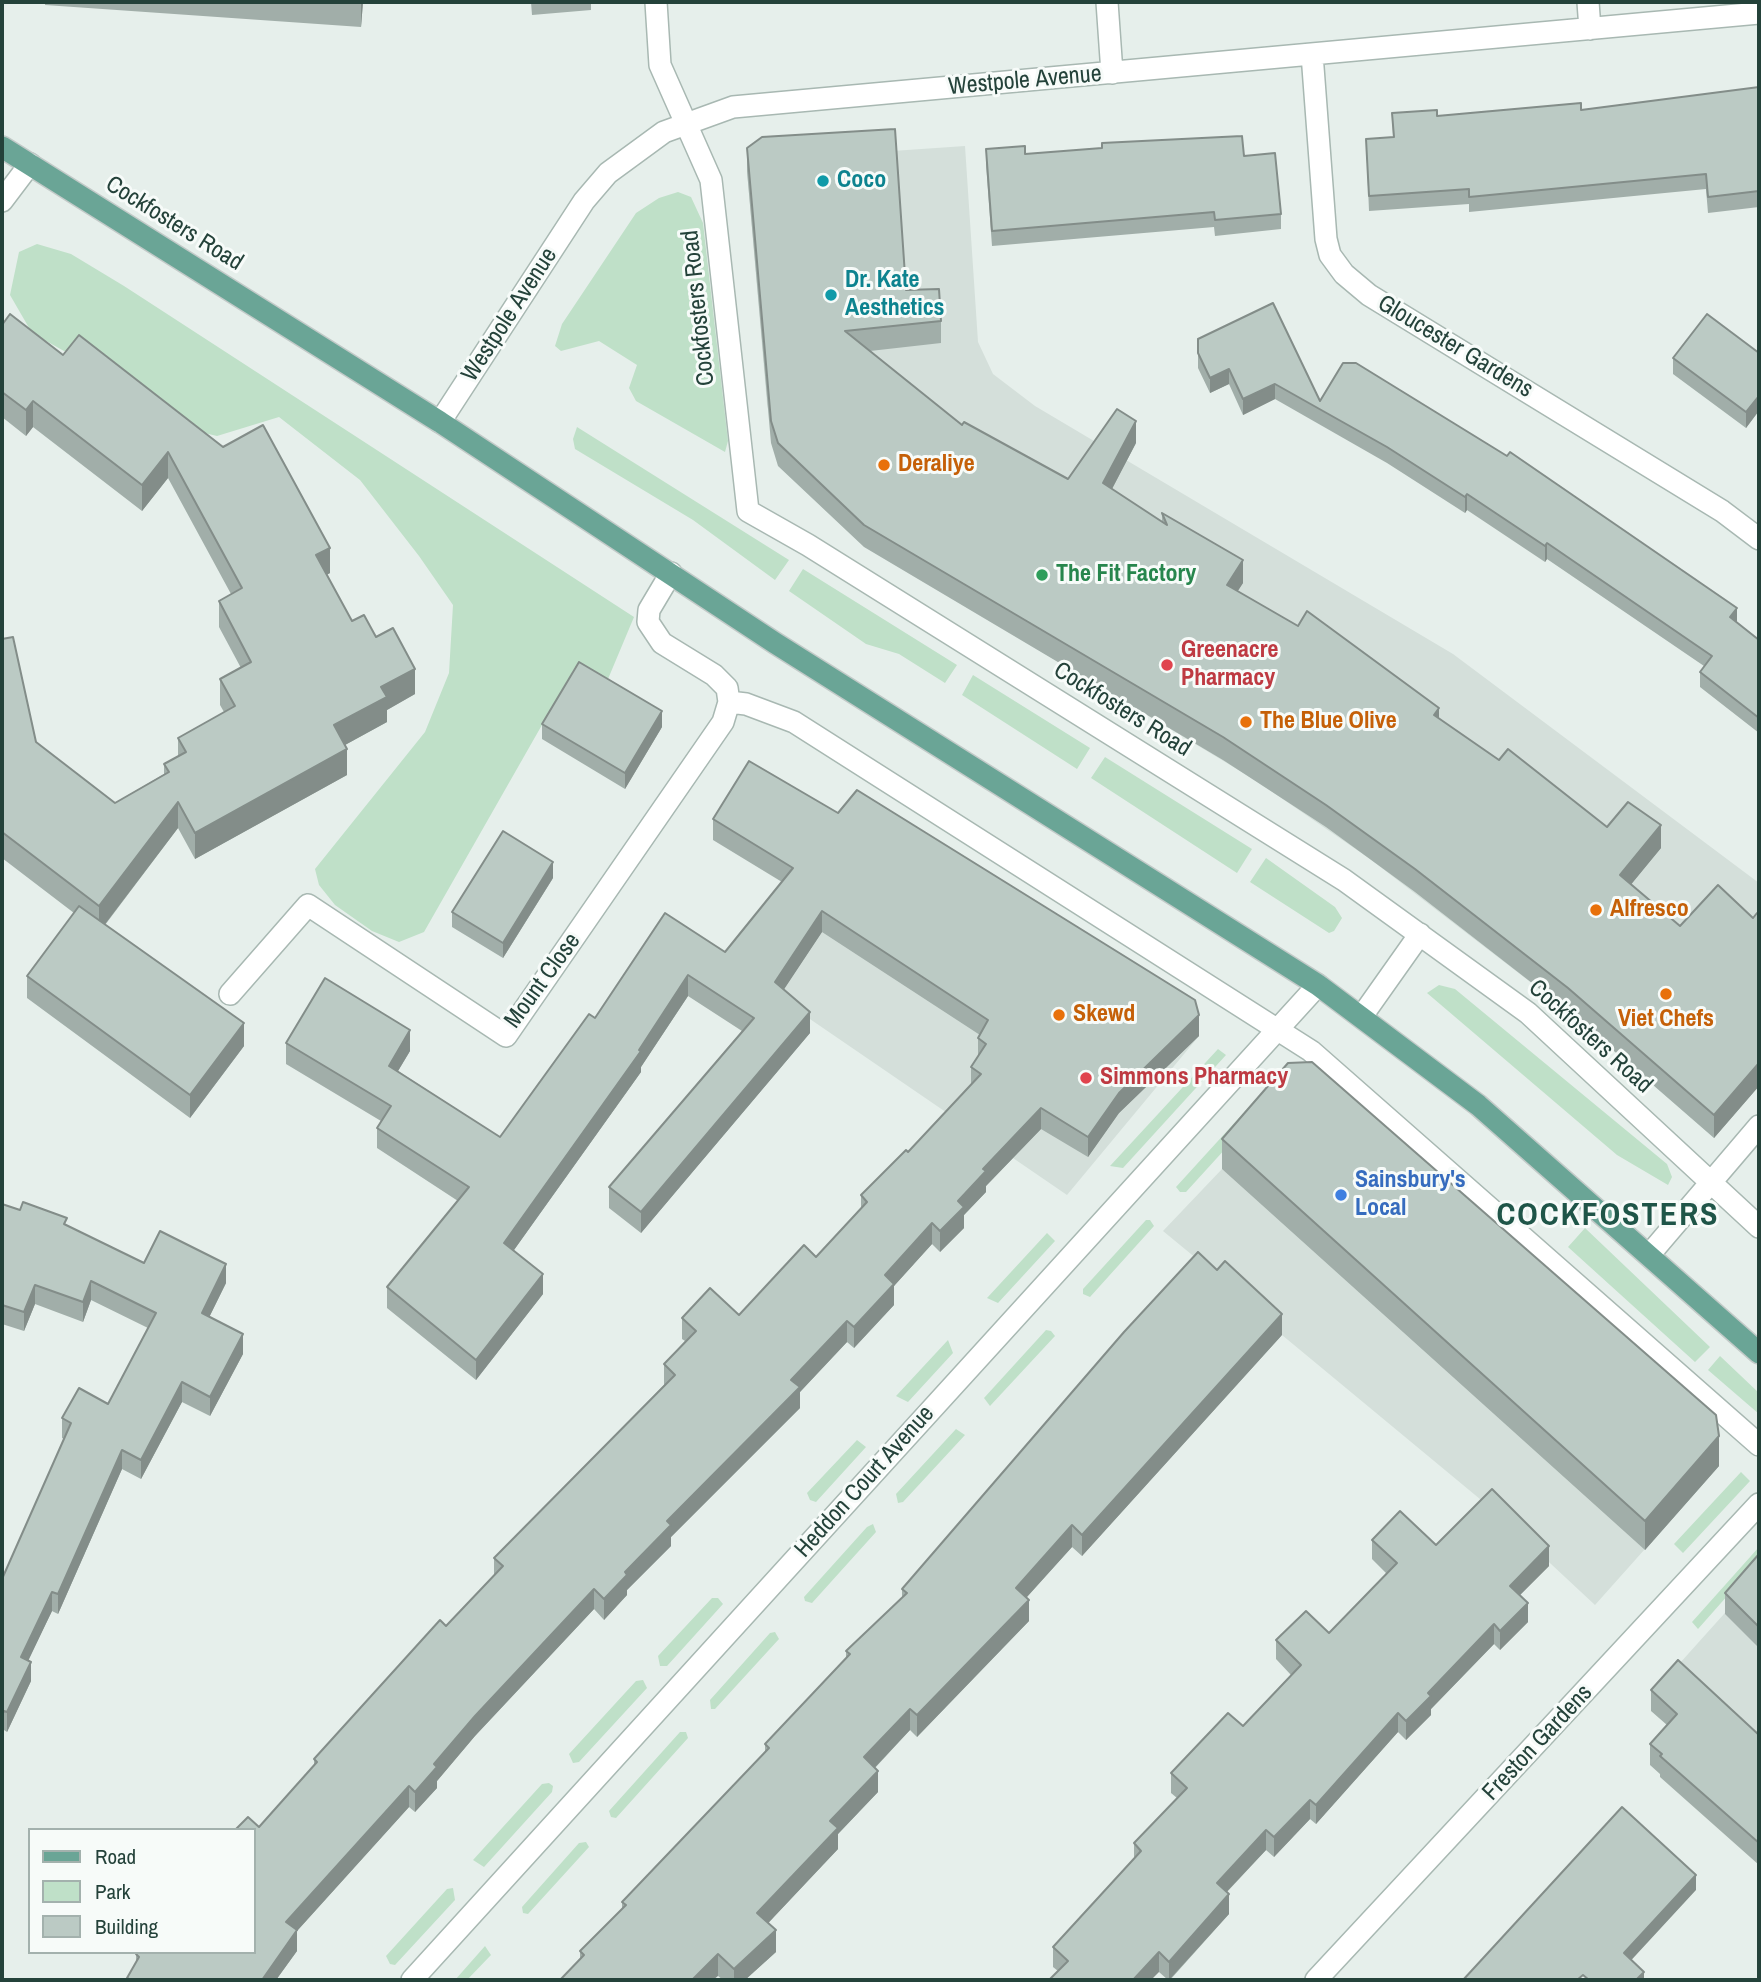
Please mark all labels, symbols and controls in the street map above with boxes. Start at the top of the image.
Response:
street label: Westpole Avenue [947,60,1103,102]
place label: Coco [837,167,886,195]
street label: Cockfosters Road [100,170,248,278]
marker: Coco [815,173,831,189]
street label: Cockfosters Road [677,229,721,387]
street label: Westpole Avenue [456,243,564,387]
place label: Dr. Kate Aesthetics [845,267,945,323]
marker: Dr. Kate Aesthetics [823,287,839,303]
street label: Gloucester Gardens [1372,289,1538,405]
place label: Deraliye [898,451,975,479]
marker: Deraliye [876,457,892,473]
place label: The Fit Factory [1056,561,1196,589]
marker: The Fit Factory [1034,567,1050,583]
place label: Greenacre Pharmacy [1181,637,1278,693]
street label: Cockfosters Road [1048,656,1196,764]
marker: Greenacre Pharmacy [1159,657,1175,673]
place label: The Blue Olive [1260,708,1397,736]
marker: The Blue Olive [1238,714,1254,730]
place label: Alfresco [1610,896,1689,924]
marker: Alfresco [1588,902,1604,918]
street label: Mount Close [499,928,587,1034]
street label: Cockfosters Road [1522,974,1658,1100]
marker: Viet Chefs [1658,986,1674,1002]
place label: Skewd [1073,1001,1135,1029]
place label: Viet Chefs [1618,1006,1714,1034]
marker: Skewd [1051,1007,1067,1023]
place label: Simmons Pharmacy [1100,1064,1288,1092]
marker: Simmons Pharmacy [1078,1070,1094,1086]
place label: Sainsbury's Local [1355,1167,1466,1223]
marker: Sainsbury's Local [1333,1187,1349,1203]
district label: COCKFOSTERS [1498,1197,1718,1235]
street label: Heddon Court Avenue [789,1400,941,1564]
street label: Freston Gardens [1477,1679,1599,1807]
legend [28,1828,256,1954]
text: Road [95,1842,136,1871]
text: Park [95,1877,130,1906]
text: Building [95,1912,158,1941]

